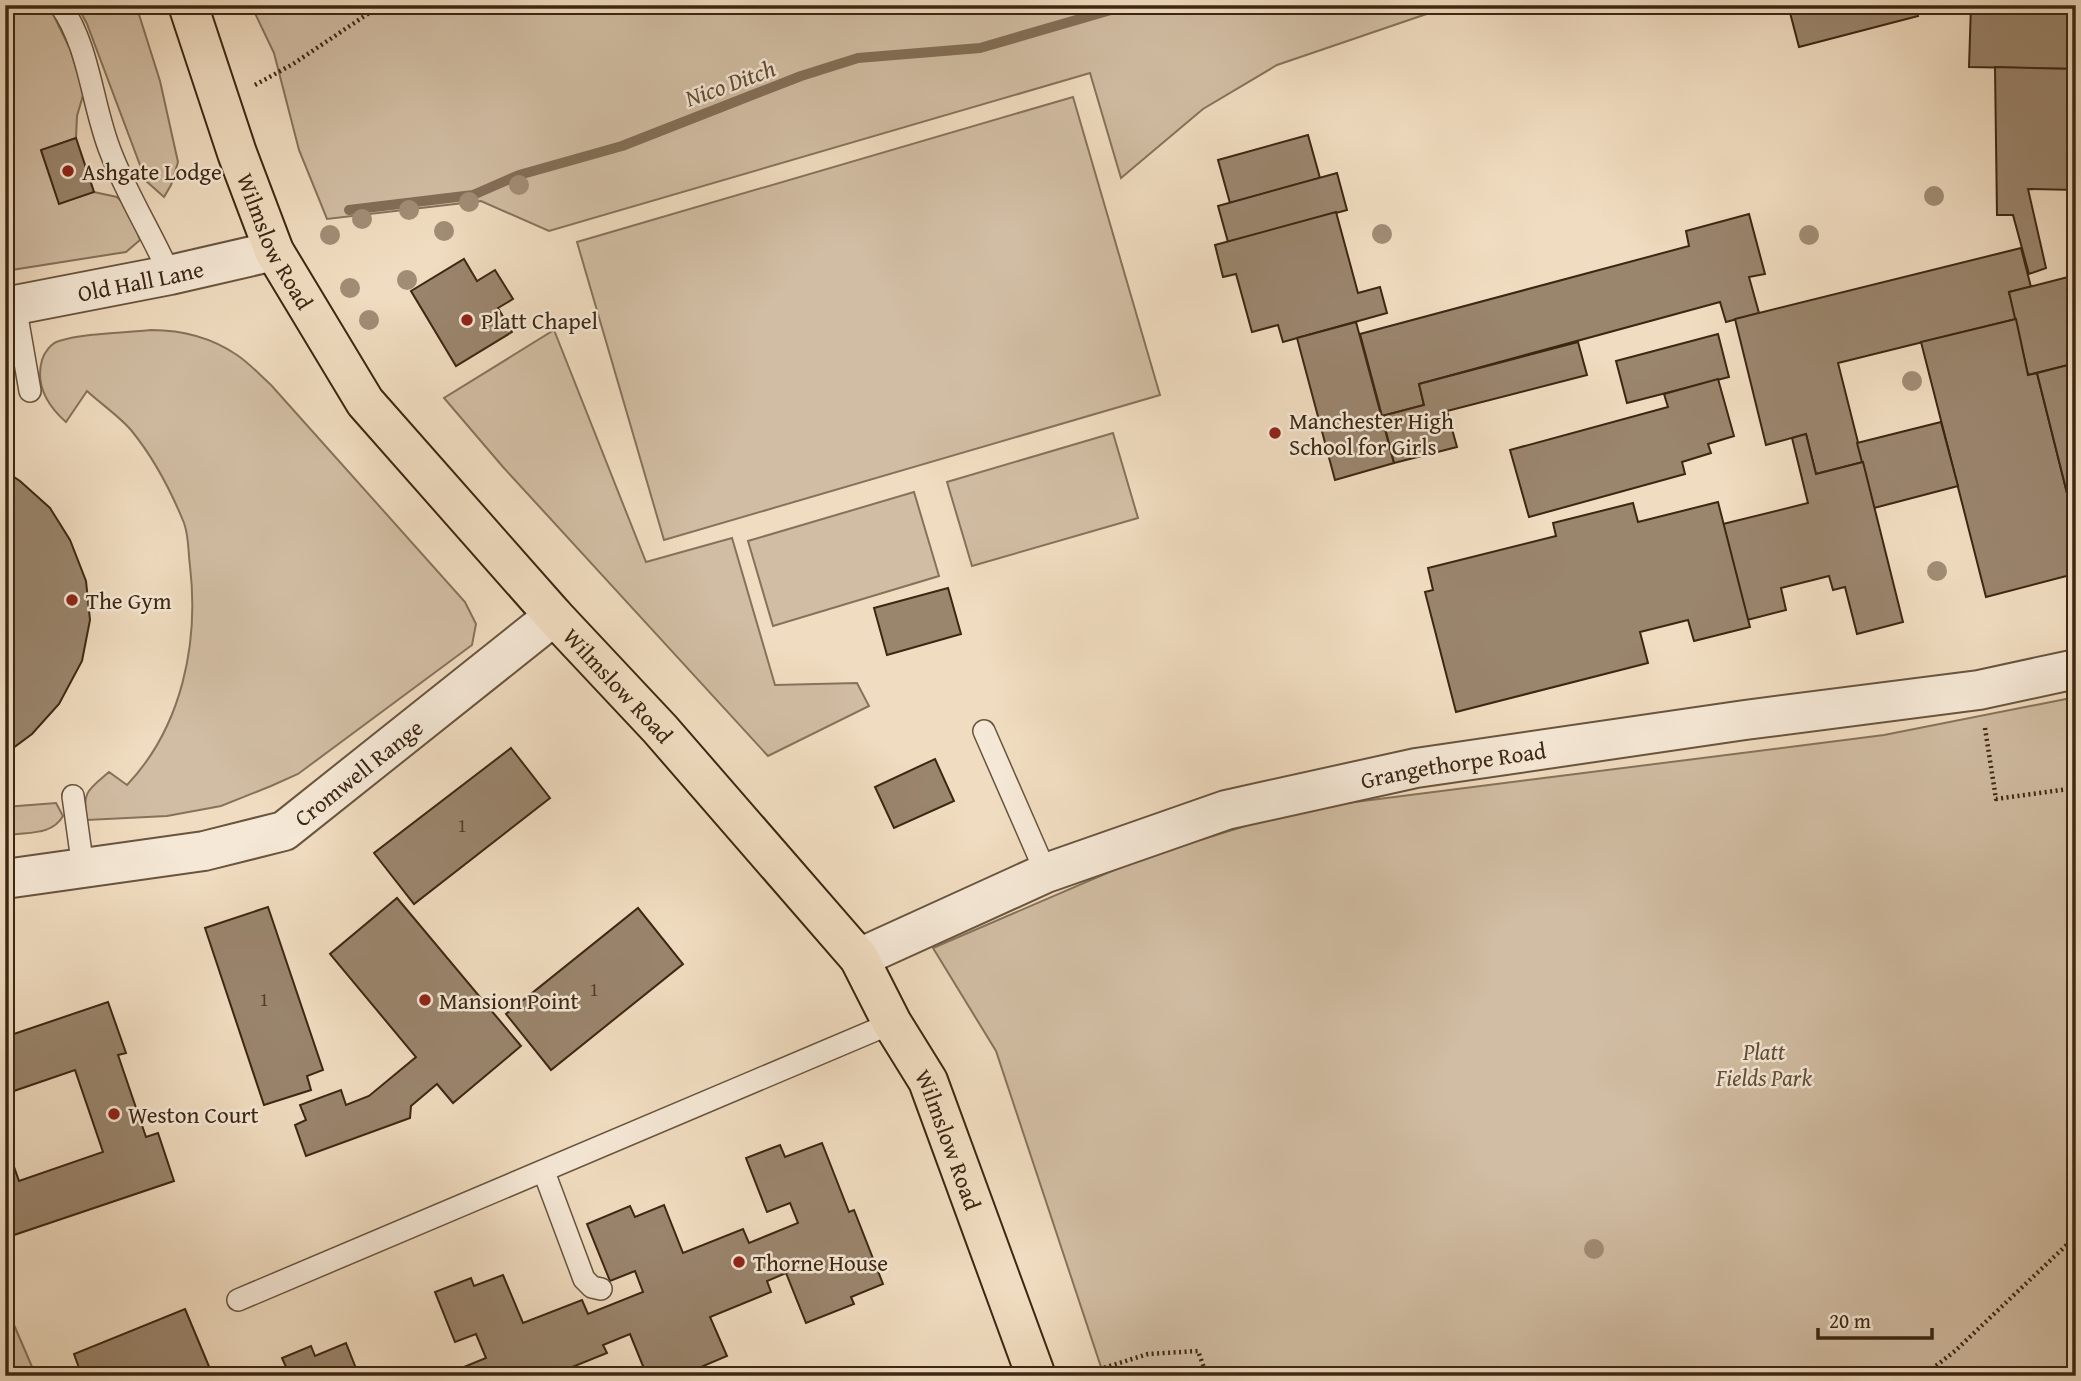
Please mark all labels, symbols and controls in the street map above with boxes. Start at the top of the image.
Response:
water label: Nico Ditch [679,50,780,116]
place label: Ashgate Lodge [82,155,222,188]
marker: Ashgate Lodge [60,163,76,179]
street label: Wilmslow Road [229,168,322,316]
street label: Old Hall Lane [75,251,207,309]
place label: Platt Chapel [481,304,598,337]
marker: Platt Chapel [459,312,475,328]
place label: Manchester High School for Girls [1289,404,1454,463]
marker: Manchester High School for Girls [1267,425,1283,441]
place label: The Gym [86,584,172,617]
marker: The Gym [64,592,80,608]
street label: Wilmslow Road [556,620,682,751]
street label: Cromwell Range [287,711,429,834]
street label: Grangethorpe Road [1357,733,1549,796]
house number: 1 [457,811,467,839]
house number: 1 [589,975,599,1003]
place label: Mansion Point [439,984,579,1017]
house number: 1 [259,985,269,1013]
marker: Mansion Point [417,992,433,1008]
park label: Platt Fields Park [1715,1035,1812,1094]
street label: Wilmslow Road [908,1062,990,1215]
place label: Weston Court [128,1098,259,1131]
marker: Weston Court [106,1106,122,1122]
place label: Thorne House [753,1246,888,1279]
marker: Thorne House [731,1254,747,1270]
scale bar [1818,1297,1932,1341]
text: 20 m [1829,1305,1871,1336]

